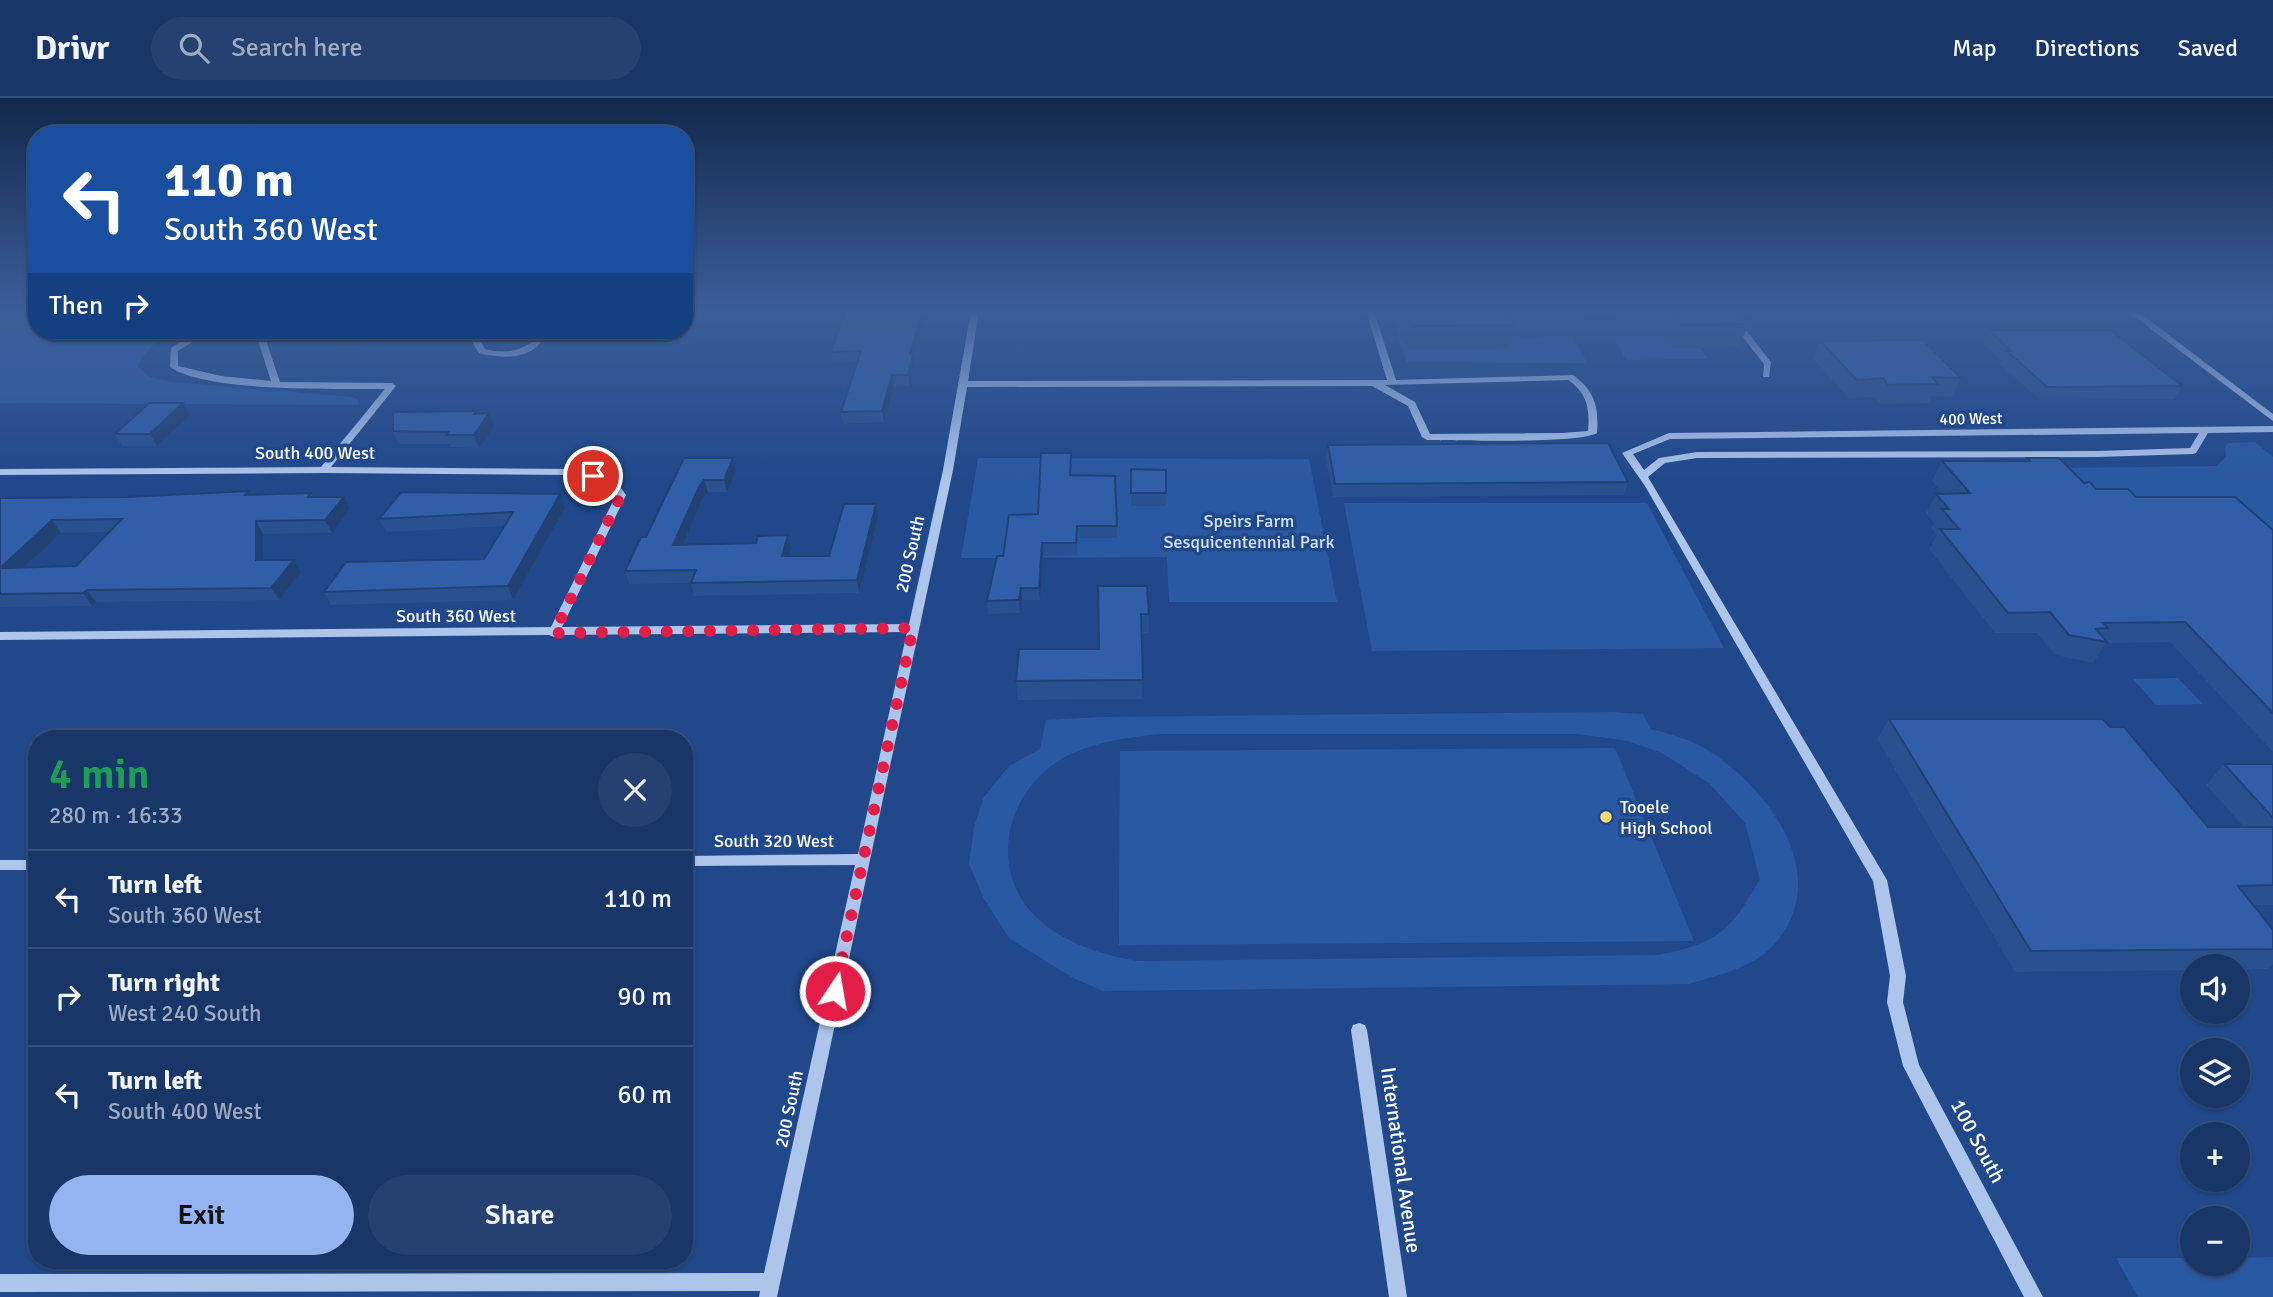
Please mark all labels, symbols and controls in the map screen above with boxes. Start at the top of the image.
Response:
search box [151,17,641,80]
text: Drivr [35,28,109,69]
icon: search [175,29,213,67]
text: Search here [231,32,362,64]
text: Map [1952,33,1997,63]
text: Directions [2035,33,2140,63]
text: Saved [2178,33,2238,63]
text: 110 m [164,150,294,210]
icon: left [49,154,140,245]
text: South 360 West [164,210,378,249]
icon: right [117,287,155,325]
text: Then [49,290,103,322]
street label: 400 West [1939,408,2003,430]
street label: South 400 West [255,442,375,464]
pin [563,446,623,506]
icon: arrive [574,457,612,495]
park label: Speirs Farm Sesquicentennial Park [1164,510,1334,553]
street label: 200 South [890,513,930,595]
street label: South 360 West [396,605,516,627]
text: 4 min [49,749,150,800]
button: close [598,753,672,827]
place label: Tooele High School [1620,796,1713,839]
text: 280 m · 16:33 [49,801,183,830]
marker: Tooele High School [1598,809,1614,825]
street label: South 320 West [714,830,834,852]
text: Turn left [108,869,202,901]
icon: left [49,880,87,918]
text: 110 m [603,883,672,915]
text: South 360 West [108,901,262,930]
position arrow [798,954,872,1028]
map controls [2180,954,2250,1276]
button: sound [2180,954,2250,1024]
text: Turn right [108,967,220,999]
icon: right [49,978,87,1016]
text: 90 m [617,981,672,1013]
text: West 240 South [108,999,262,1028]
button: layers [2180,1038,2250,1108]
text: Turn left [108,1065,202,1097]
street label: International Avenue [1375,1065,1427,1255]
street label: 200 South [770,1068,808,1150]
icon: left [49,1076,87,1114]
text: 60 m [617,1079,672,1111]
street label: 100 South [1945,1095,2011,1187]
text: South 400 West [108,1097,262,1126]
button: + [2180,1122,2250,1192]
button: Exit [49,1175,354,1255]
button: Share [368,1175,672,1255]
button: − [2180,1206,2250,1276]

